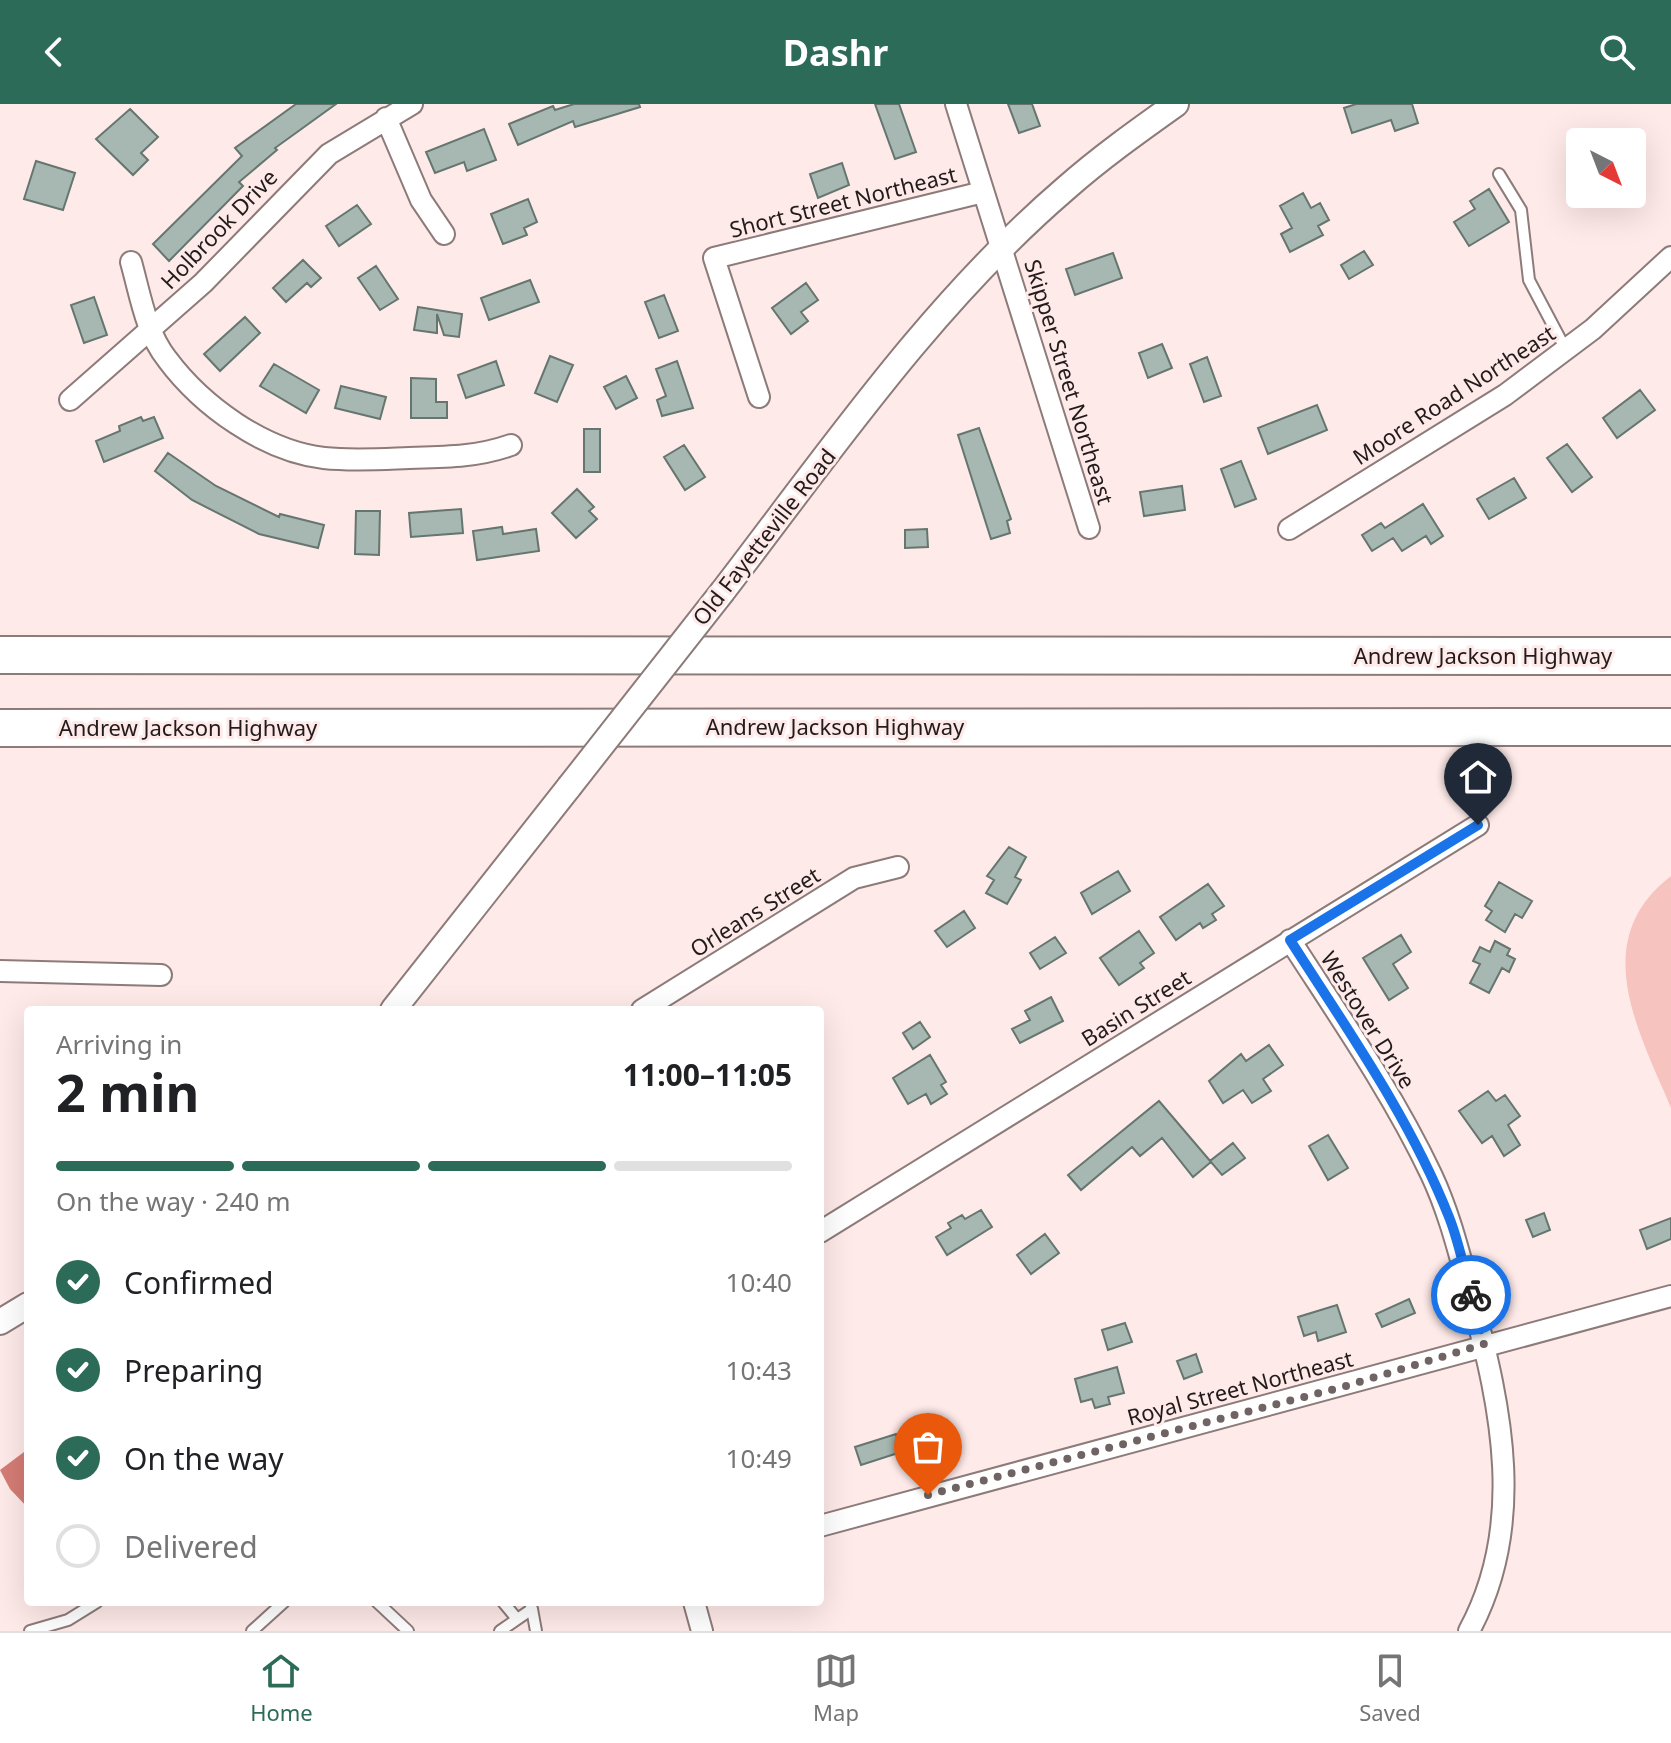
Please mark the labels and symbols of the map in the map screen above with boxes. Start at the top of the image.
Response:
north arrow [1566,128,1646,208]
street label: Short Street Northeast [726,158,959,244]
street label: Holbrook Drive [153,162,283,295]
street label: Skipper Street Northeast [1018,255,1122,508]
street label: Moore Road Northeast [1346,317,1561,471]
street label: Old Fayetteville Road [685,442,842,631]
street label: Andrew Jackson Highway [1354,640,1613,670]
street label: Andrew Jackson Highway [706,711,965,741]
street label: Andrew Jackson Highway [59,712,318,742]
pin [1444,743,1512,825]
street label: Orleans Street [684,859,825,963]
street label: Westover Drive [1315,945,1423,1094]
street label: Basin Street [1075,962,1196,1053]
courier [1431,1255,1511,1335]
street label: Royal Street Northeast [1124,1342,1356,1432]
pin [894,1413,962,1495]

